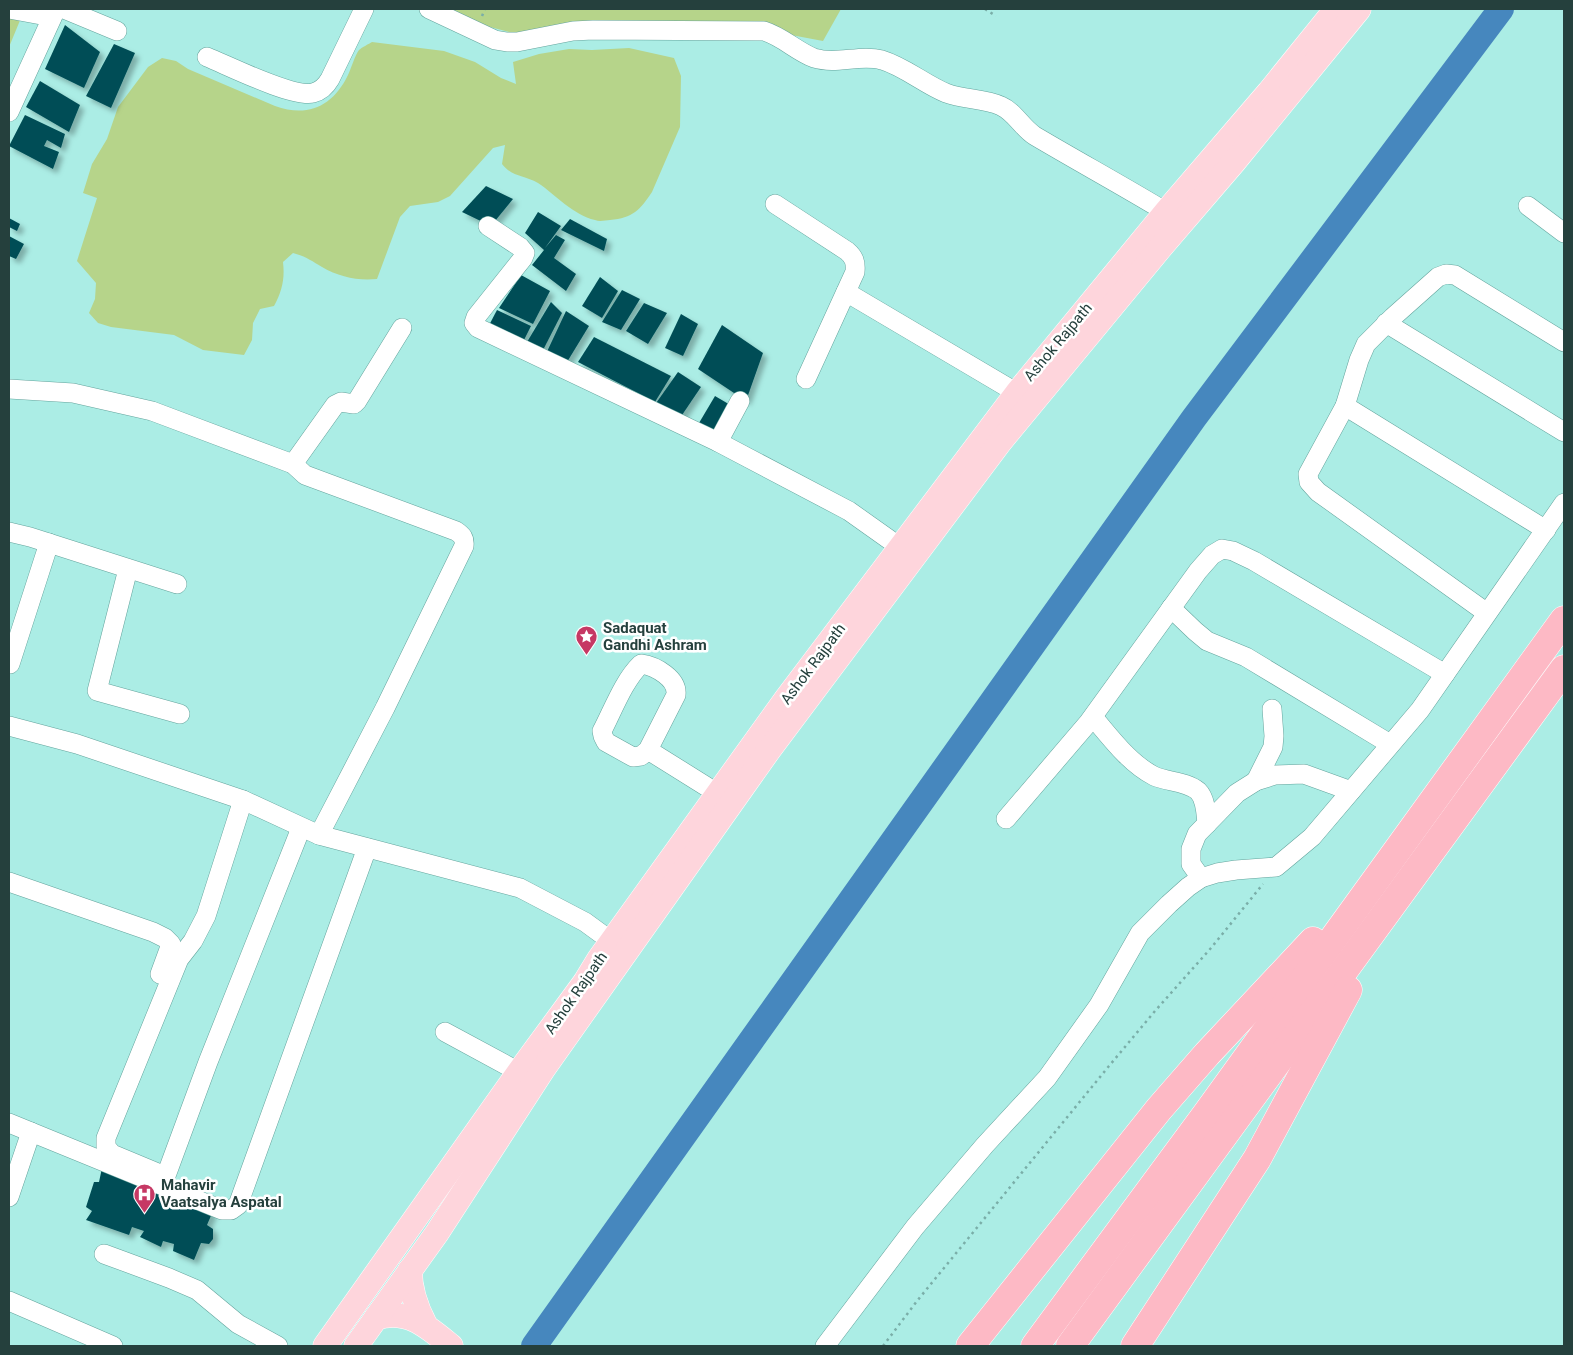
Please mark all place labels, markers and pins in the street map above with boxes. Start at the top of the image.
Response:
place label: Sadaquat Gandhi Ashram [603,619,707,654]
place icon: Sadaquat Gandhi Ashram [575,625,599,656]
place label: Mahavir Vaatsalya Aspatal [161,1176,282,1211]
hospital icon: Mahavir Vaatsalya Aspatal [133,1182,157,1213]

